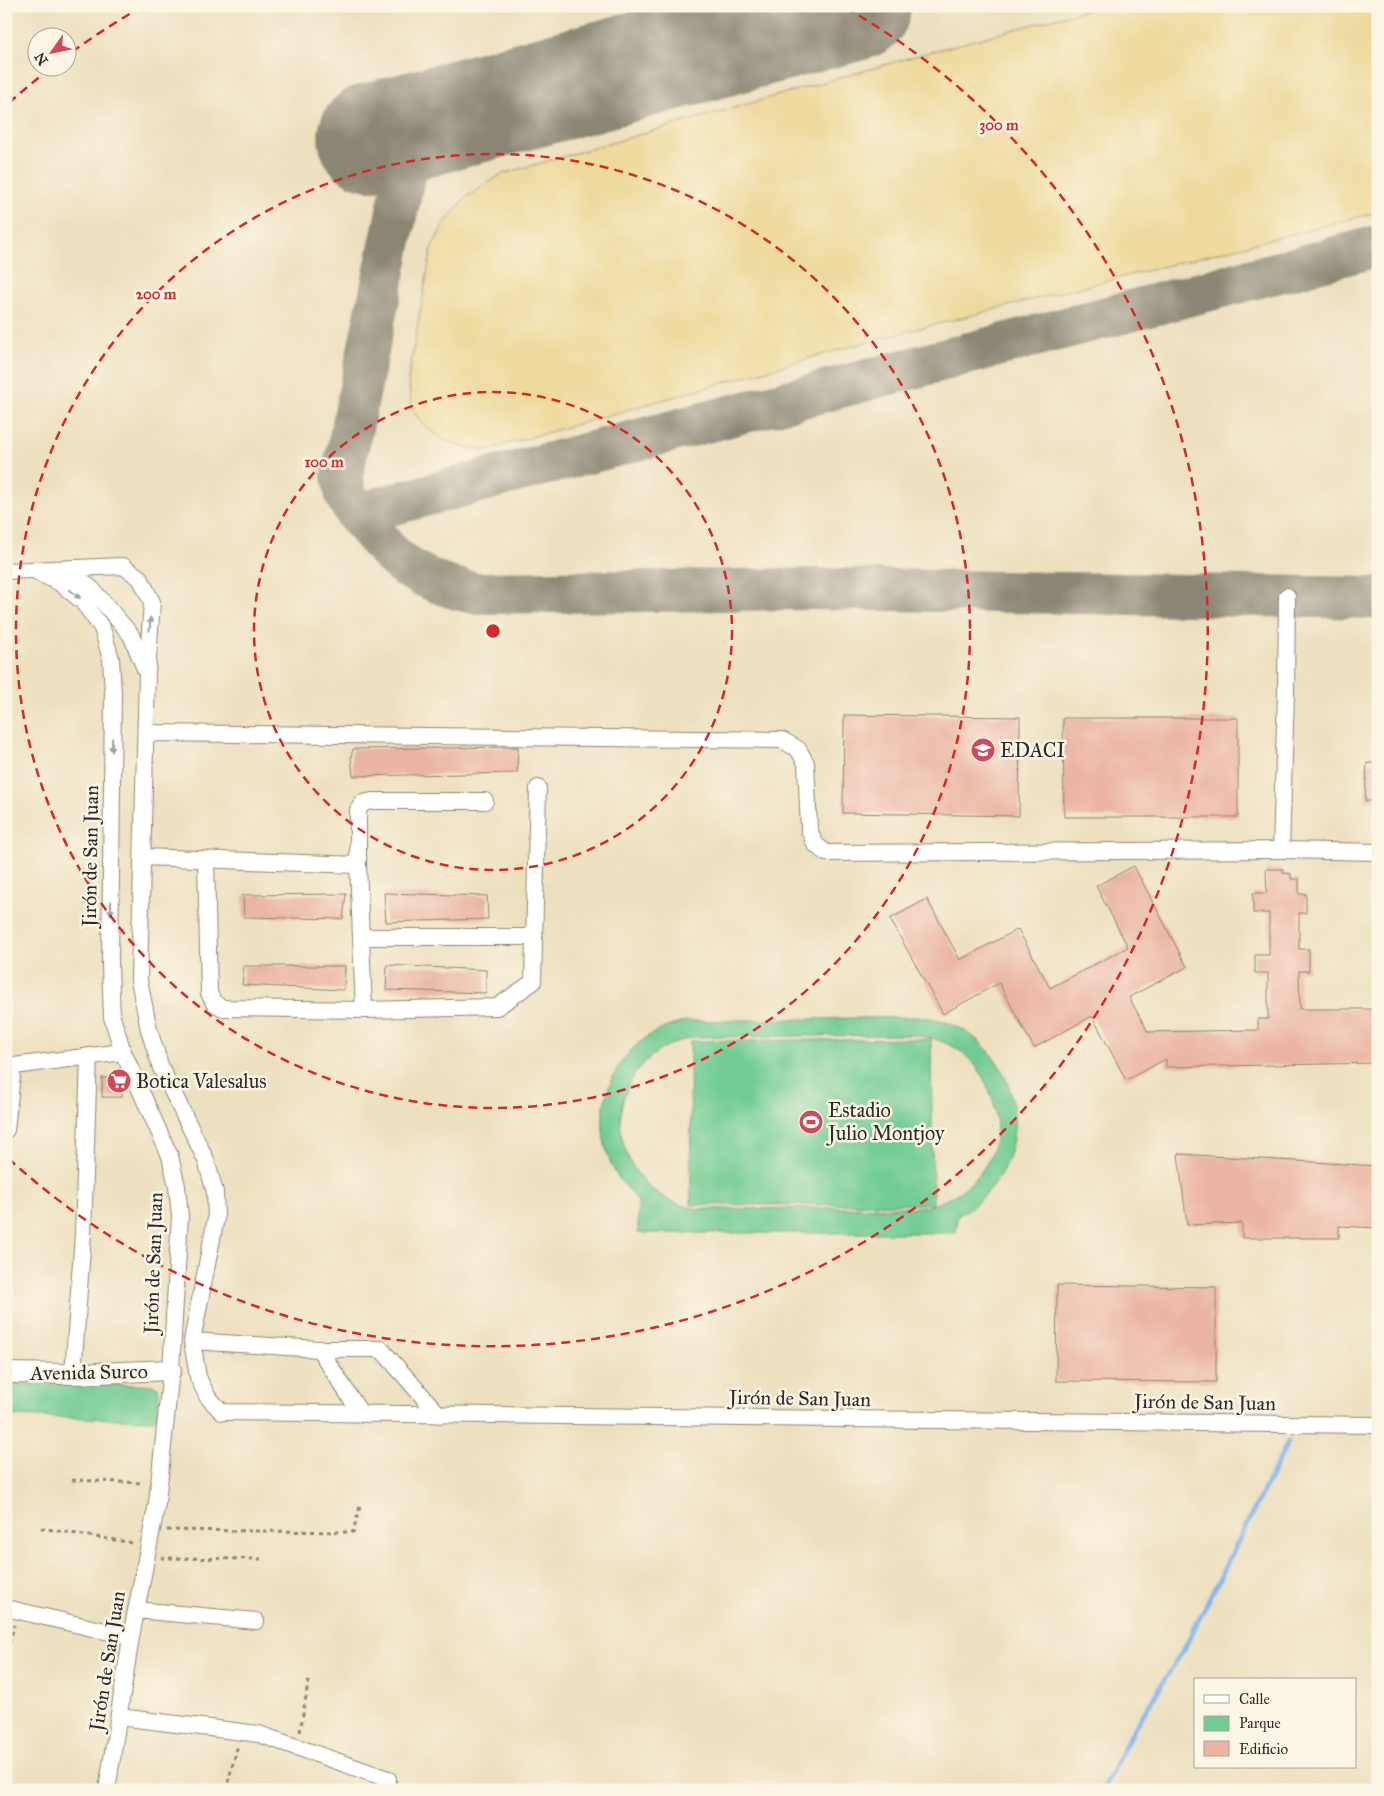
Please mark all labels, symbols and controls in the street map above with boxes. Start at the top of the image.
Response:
north arrow [28,28,78,78]
text: N [31,49,52,68]
text: 300 m [979,116,1019,135]
text: 200 m [136,285,177,303]
text: 100 m [304,453,344,471]
one-way arrow [68,589,81,600]
one-way arrow [146,616,154,632]
centre of rings [484,622,502,640]
school or university icon: EDACI [970,737,996,763]
one-way arrow [108,738,116,754]
place label: EDACI [1000,738,1065,762]
street label: Jirón de San Juan [77,785,104,929]
one-way arrow [106,900,114,916]
supermarket icon: Botica Valesalus [106,1068,132,1094]
place label: Botica Valesalus [136,1069,267,1093]
place label: Estadio Julio Montjoy [826,1098,945,1146]
sports icon: Estadio Julio Montjoy [798,1109,824,1135]
street label: Jirón de San Juan [138,1192,168,1336]
street label: Avenida Surco [29,1359,148,1385]
street label: Jirón de San Juan [727,1385,871,1412]
street label: Jirón de San Juan [1132,1389,1276,1416]
street label: Jirón de San Juan [84,1589,131,1735]
legend [1194,1678,1356,1768]
text: Calle [1239,1690,1270,1708]
text: Parque [1239,1714,1281,1733]
text: Edificio [1239,1740,1288,1758]

